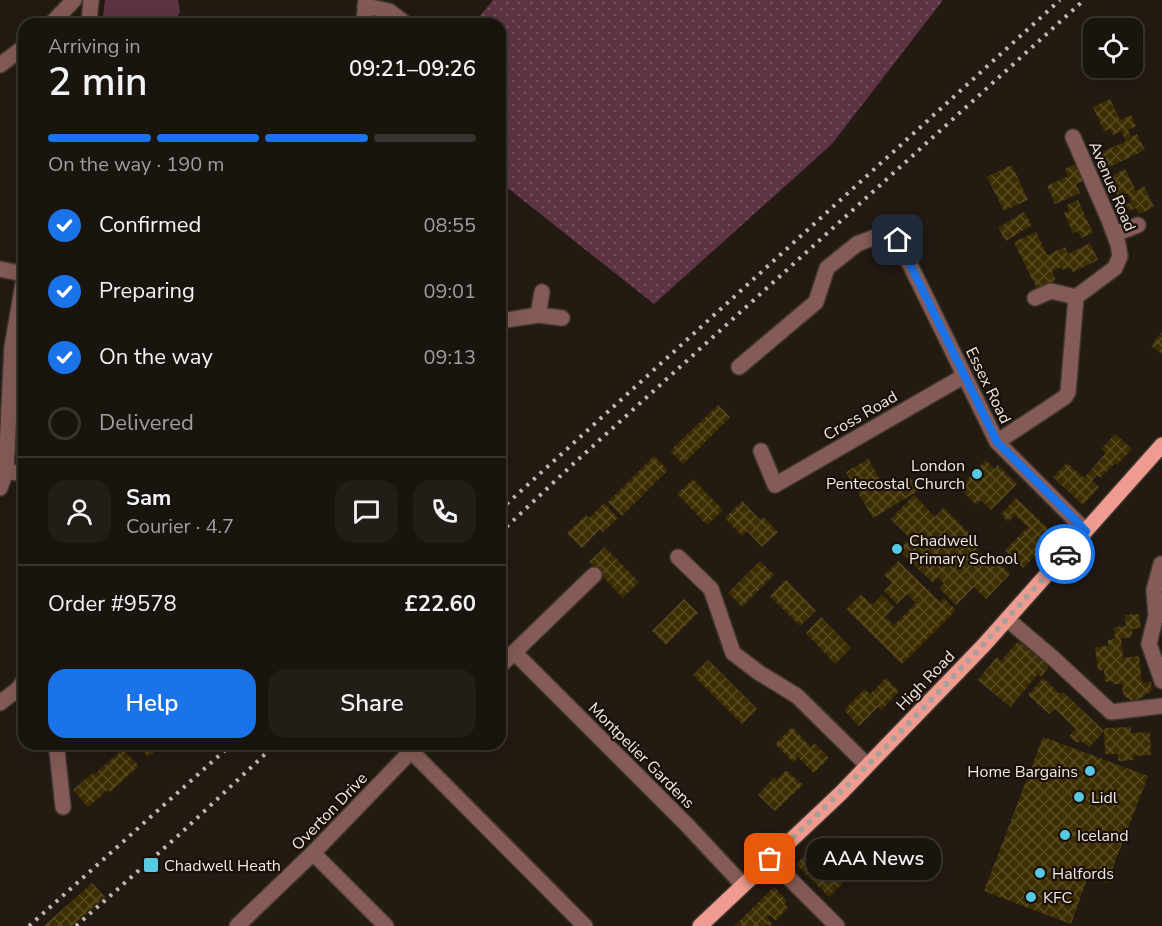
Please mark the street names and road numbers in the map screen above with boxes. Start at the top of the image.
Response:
street label: Avenue Road [1083,138,1141,235]
street label: Essex Road [960,343,1016,427]
street label: Cross Road [819,386,902,446]
street label: High Road [892,646,960,716]
street label: Montpelier Gardens [583,698,699,814]
street label: Overton Drive [287,768,373,856]

